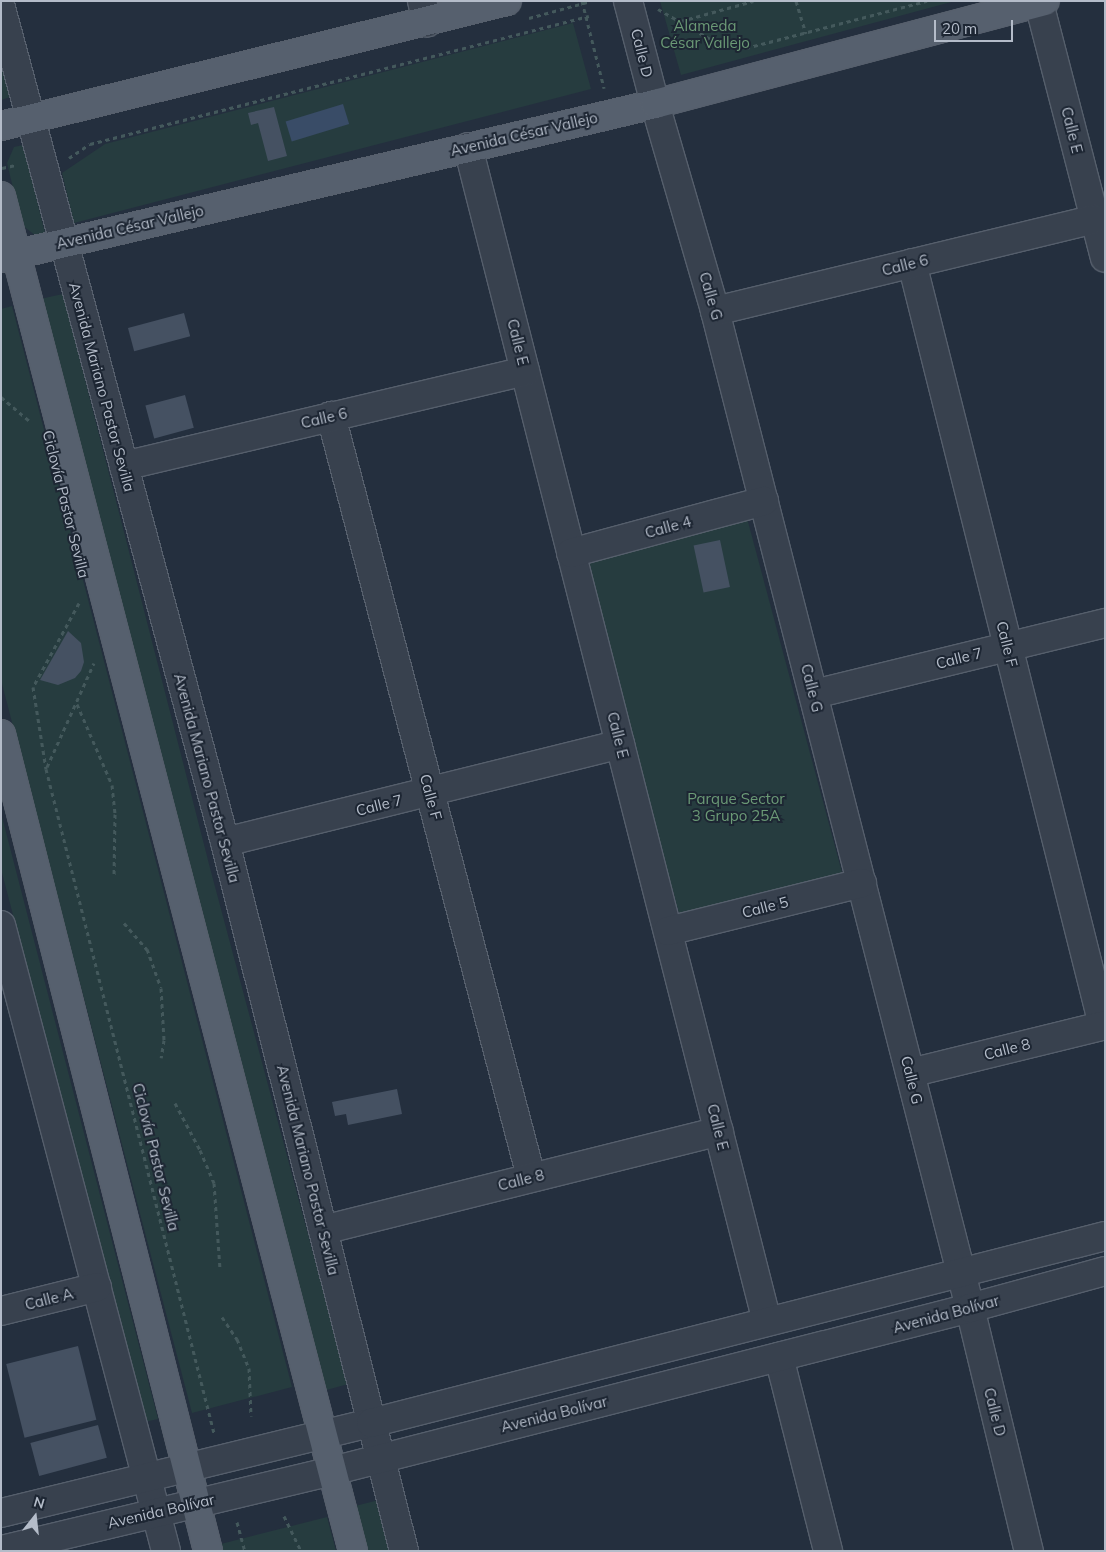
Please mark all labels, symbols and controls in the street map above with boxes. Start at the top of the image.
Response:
scale bar [936,10,1015,42]
park label: Alameda César Vallejo [660,16,750,51]
text: 20 m [942,19,977,38]
street label: Calle D [627,27,657,79]
street label: Calle E [1058,105,1086,155]
street label: Avenida César Vallejo [449,108,599,160]
street label: Avenida César Vallejo [55,201,205,253]
street label: Calle 6 [880,251,930,279]
street label: Calle G [696,270,726,322]
street label: Avenida Mariano Pastor Sevilla [65,280,139,494]
street label: Calle E [504,317,532,367]
street label: Calle 6 [299,404,349,432]
street label: Ciclovía Pastor Sevilla [39,428,93,580]
street label: Calle 4 [643,512,693,542]
street label: Calle F [993,619,1021,669]
street label: Calle 7 [934,644,984,672]
street label: Calle G [797,662,827,714]
street label: Avenida Mariano Pastor Sevilla [170,671,244,885]
street label: Calle E [604,710,632,760]
street label: Calle F [416,772,446,822]
park label: Parque Sector 3 Grupo 25A [687,789,785,824]
street label: Calle 7 [354,791,404,819]
street label: Calle 5 [740,893,790,921]
street label: Calle 8 [982,1035,1032,1063]
street label: Calle G [897,1054,927,1106]
street label: Avenida Mariano Pastor Sevilla [273,1063,343,1277]
street label: Ciclovía Pastor Sevilla [129,1081,183,1233]
street label: Calle E [704,1102,732,1152]
street label: Calle 8 [496,1166,546,1194]
street label: Calle A [23,1284,75,1314]
street label: Avenida Bolívar [891,1291,1001,1337]
street label: Calle D [980,1386,1010,1438]
street label: Avenida Bolívar [499,1392,609,1436]
street label: Avenida Bolívar [106,1490,216,1532]
north arrow [10,1492,60,1542]
text: N [32,1492,47,1513]

